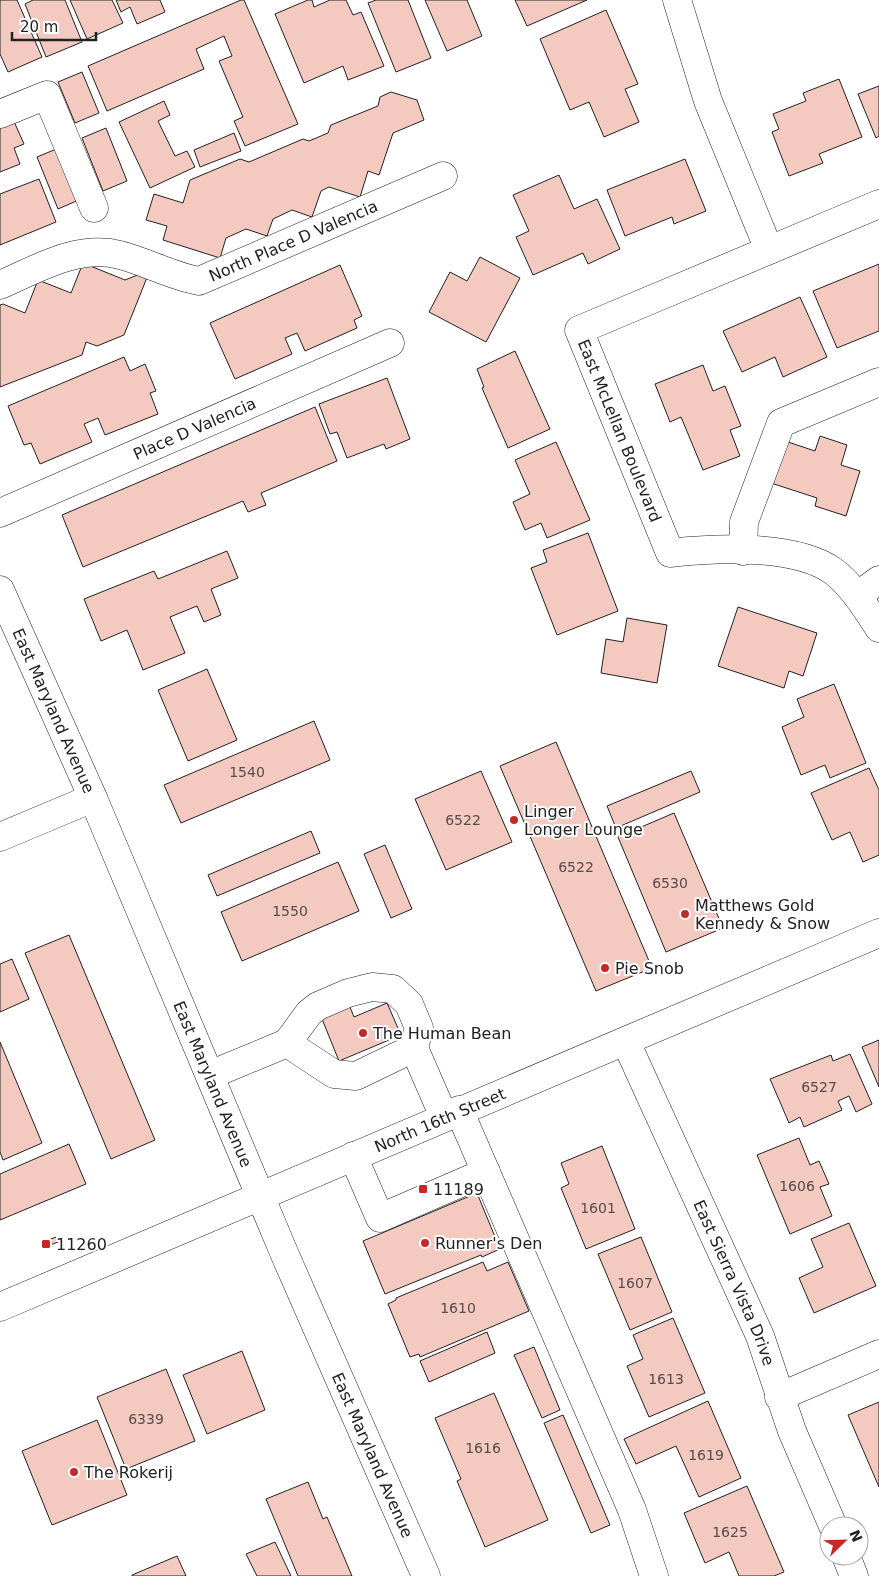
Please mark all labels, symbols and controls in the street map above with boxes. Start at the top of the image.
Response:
scale bar [12,10,96,42]
text: 20 m [20,18,58,36]
street label: North Place D Valencia [206,196,380,285]
street label: East McLellan Boulevard [574,336,666,525]
street label: Place D Valencia [130,393,259,463]
street label: East Maryland Avenue [9,625,99,796]
house number: 1540 [229,764,265,780]
place label: Linger Longer Lounge [524,802,643,839]
house number: 6522 [445,812,481,828]
marker: Linger Longer Lounge [508,814,520,826]
house number: 6522 [558,859,594,875]
house number: 6530 [652,875,688,891]
place label: Matthews Gold Kennedy & Snow [695,896,830,933]
house number: 1550 [272,903,308,919]
marker: Matthews Gold Kennedy & Snow [679,908,691,920]
place label: Pie Snob [615,959,684,978]
marker: Pie Snob [599,962,611,974]
street label: East Maryland Avenue [170,998,256,1170]
place label: The Human Bean [372,1024,511,1043]
marker: The Human Bean [357,1027,369,1039]
house number: 6527 [801,1079,837,1095]
street label: North 16th Street [372,1084,508,1156]
house number: 1606 [779,1178,815,1194]
place label: 11189 [433,1180,484,1199]
marker: 11189 [417,1183,429,1195]
street label: East Sierra Vista Drive [690,1197,779,1368]
house number: 1601 [580,1200,616,1216]
place label: Runner's Den [435,1234,542,1253]
place label: 11260 [56,1235,107,1254]
marker: Runner's Den [419,1237,431,1249]
marker: 11260 [40,1238,52,1250]
house number: 1607 [617,1275,653,1291]
house number: 1610 [440,1300,476,1316]
street label: East Maryland Avenue [328,1370,417,1541]
house number: 1613 [648,1371,684,1387]
house number: 6339 [128,1411,164,1427]
house number: 1616 [465,1440,501,1456]
house number: 1619 [688,1447,724,1463]
place label: The Rokerij [83,1463,173,1482]
marker: The Rokerij [68,1466,80,1478]
north arrow [819,1516,869,1566]
house number: 1625 [712,1524,748,1540]
text: N [846,1527,866,1544]

